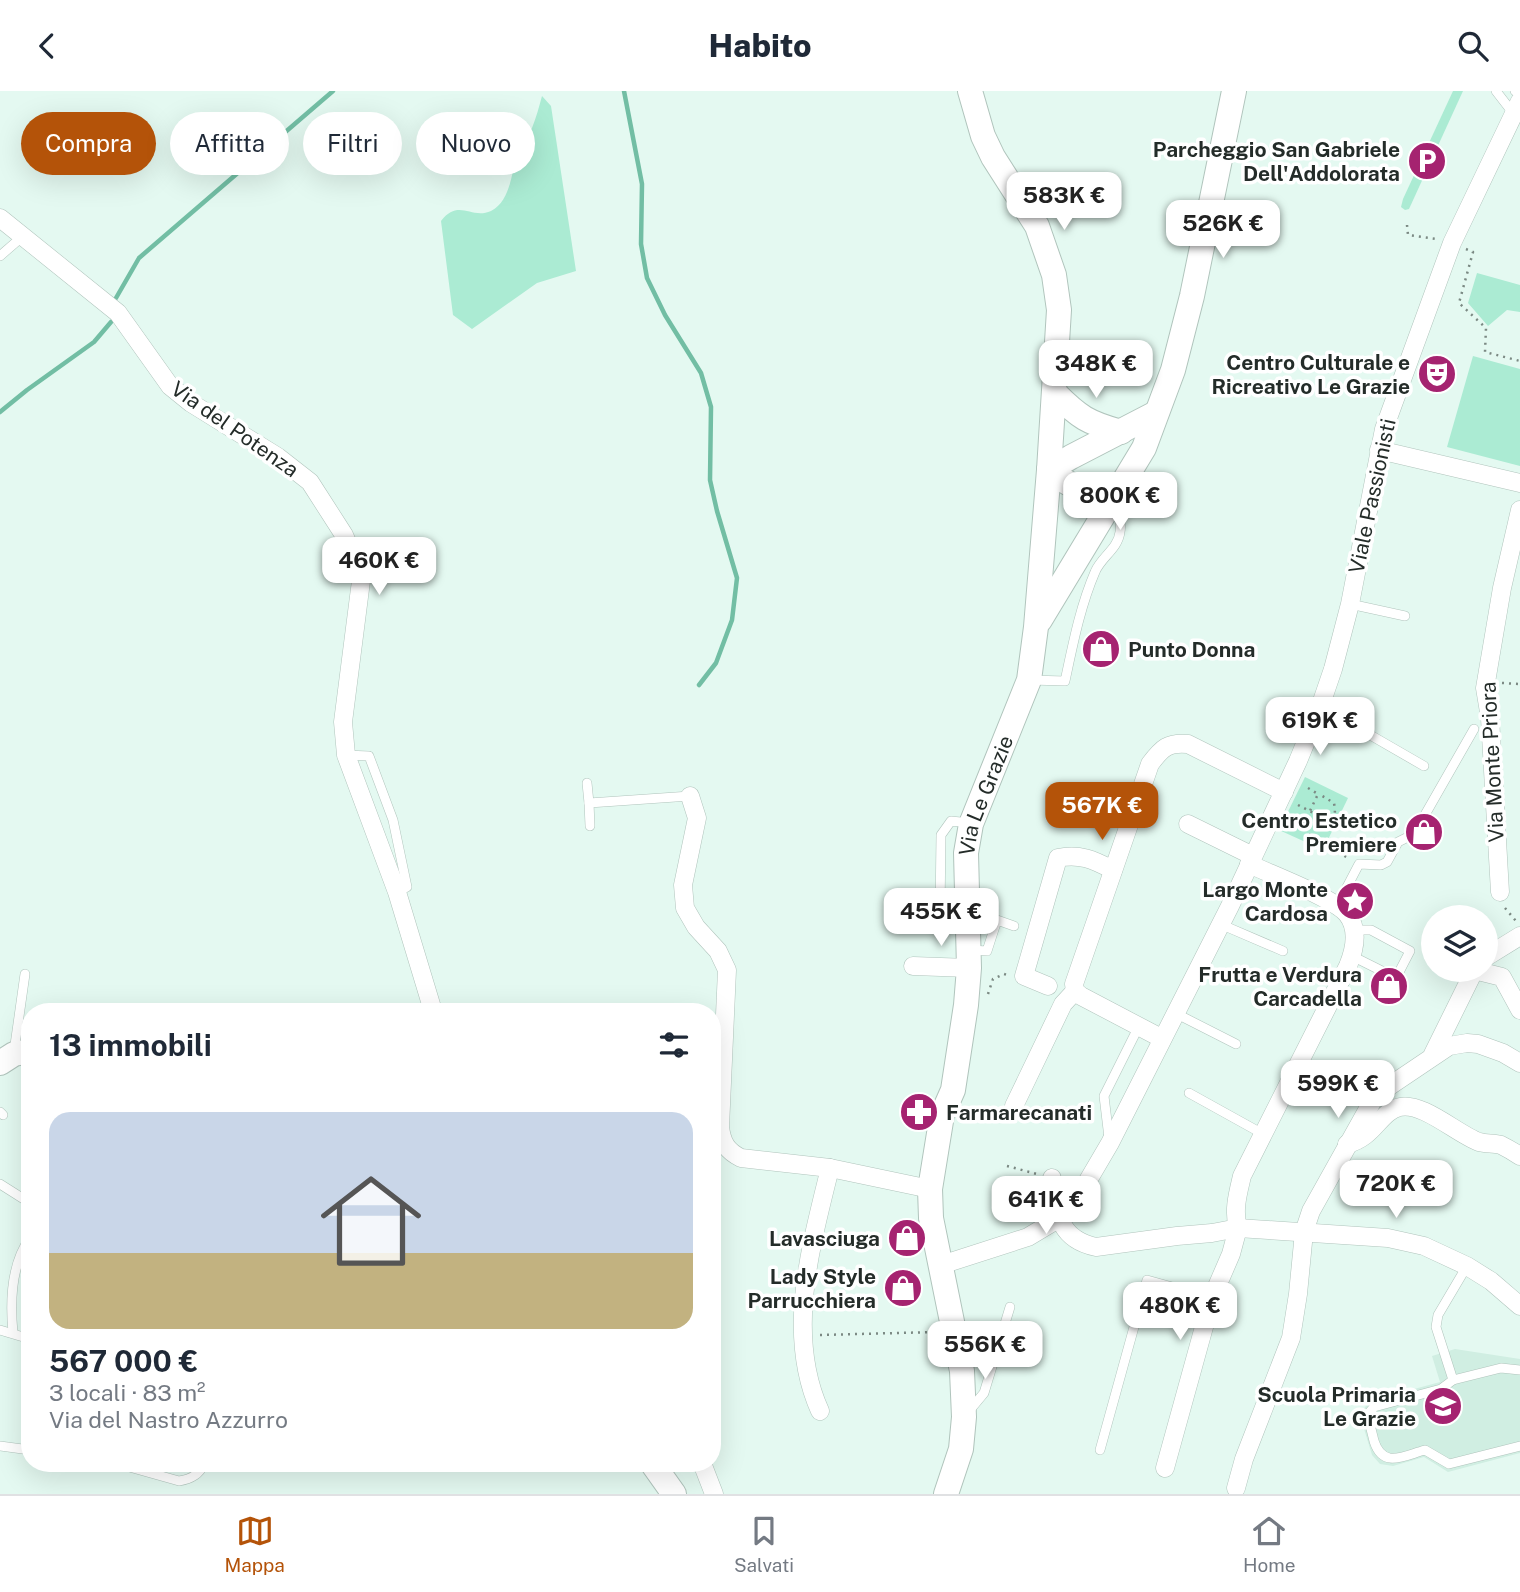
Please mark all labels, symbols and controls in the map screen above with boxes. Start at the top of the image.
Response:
icon: back [28,27,66,65]
text: Habito [708,27,812,64]
icon: search [1454,27,1492,65]
chip: Compra [21,112,156,175]
chip: Affitta [170,112,289,175]
chip: Filtri [303,112,402,175]
chip: Nuovo [416,112,535,175]
place label: Parcheggio San Gabriele Dell'Addolorata [1153,137,1400,186]
parking icon: Parcheggio San Gabriele Dell'Addolorata [1406,140,1448,182]
pin: 583K € [1007,173,1121,232]
text: 583K € [1023,181,1105,208]
pin: 526K € [1166,201,1280,260]
text: 526K € [1182,209,1264,236]
pin: 348K € [1039,341,1153,400]
text: 348K € [1055,349,1137,376]
place label: Centro Culturale e Ricreativo Le Grazie [1211,350,1410,399]
theatre icon: Centro Culturale e Ricreativo Le Grazie [1416,353,1458,395]
street label: Via del Potenza [166,376,304,482]
street label: Viale Passionisti [1343,416,1401,576]
pin: 800K € [1063,473,1177,532]
text: 800K € [1079,481,1161,508]
pin: 460K € [322,538,436,597]
text: 460K € [338,546,420,573]
shop icon: Punto Donna [1080,628,1122,670]
place label: Punto Donna [1128,637,1255,662]
street label: Via Monte Priora [1475,681,1509,843]
pin: 619K € [1263,697,1377,757]
text: 619K € [1282,706,1358,733]
street label: Via Le Grazie [953,731,1018,858]
pin: 567K € [1045,783,1159,842]
text: 567K € [1061,791,1143,818]
place label: Centro Estetico Premiere [1241,808,1397,857]
shop icon: Centro Estetico Premiere [1403,811,1445,853]
place label: Largo Monte Cardosa [1202,877,1328,926]
place icon: Largo Monte Cardosa [1334,880,1376,922]
pin: 455K € [884,889,998,948]
text: 455K € [900,897,982,924]
map controls [1421,905,1498,982]
button: layers [1421,905,1498,982]
place label: Frutta e Verdura Carcadella [1198,962,1362,1011]
shop icon: Frutta e Verdura Carcadella [1368,965,1410,1007]
icon: filters [655,1026,693,1064]
text: 13 immobili [49,1027,212,1063]
pin: 599K € [1281,1061,1395,1120]
text: 599K € [1297,1069,1379,1096]
pharmacy icon: Farmarecanati [898,1091,940,1133]
place label: Farmarecanati [946,1100,1092,1125]
icon: home [308,1158,434,1284]
pin: 720K € [1339,1161,1453,1220]
text: 720K € [1356,1169,1436,1196]
pin: 641K € [989,1177,1103,1236]
text: 641K € [1008,1185,1084,1212]
shop icon: Lavasciuga [886,1217,928,1259]
place label: Lavasciuga [769,1226,880,1251]
place label: Lady Style Parrucchiera [748,1264,876,1313]
shop icon: Lady Style Parrucchiera [882,1267,924,1309]
pin: 480K € [1123,1283,1237,1342]
text: 480K € [1139,1291,1221,1318]
pin: 556K € [928,1321,1042,1381]
text: 556K € [944,1330,1026,1357]
text: 567 000 € [49,1343,198,1379]
text: 3 locali · 83 m² [49,1379,206,1406]
place label: Scuola Primaria Le Grazie [1257,1382,1416,1431]
school or university icon: Scuola Primaria Le Grazie [1422,1385,1464,1427]
text: Via del Nastro Azzurro [49,1406,288,1433]
tab: Mappa [225,1512,285,1576]
tab: Salvati [734,1512,794,1576]
tab: Home [1243,1512,1295,1576]

